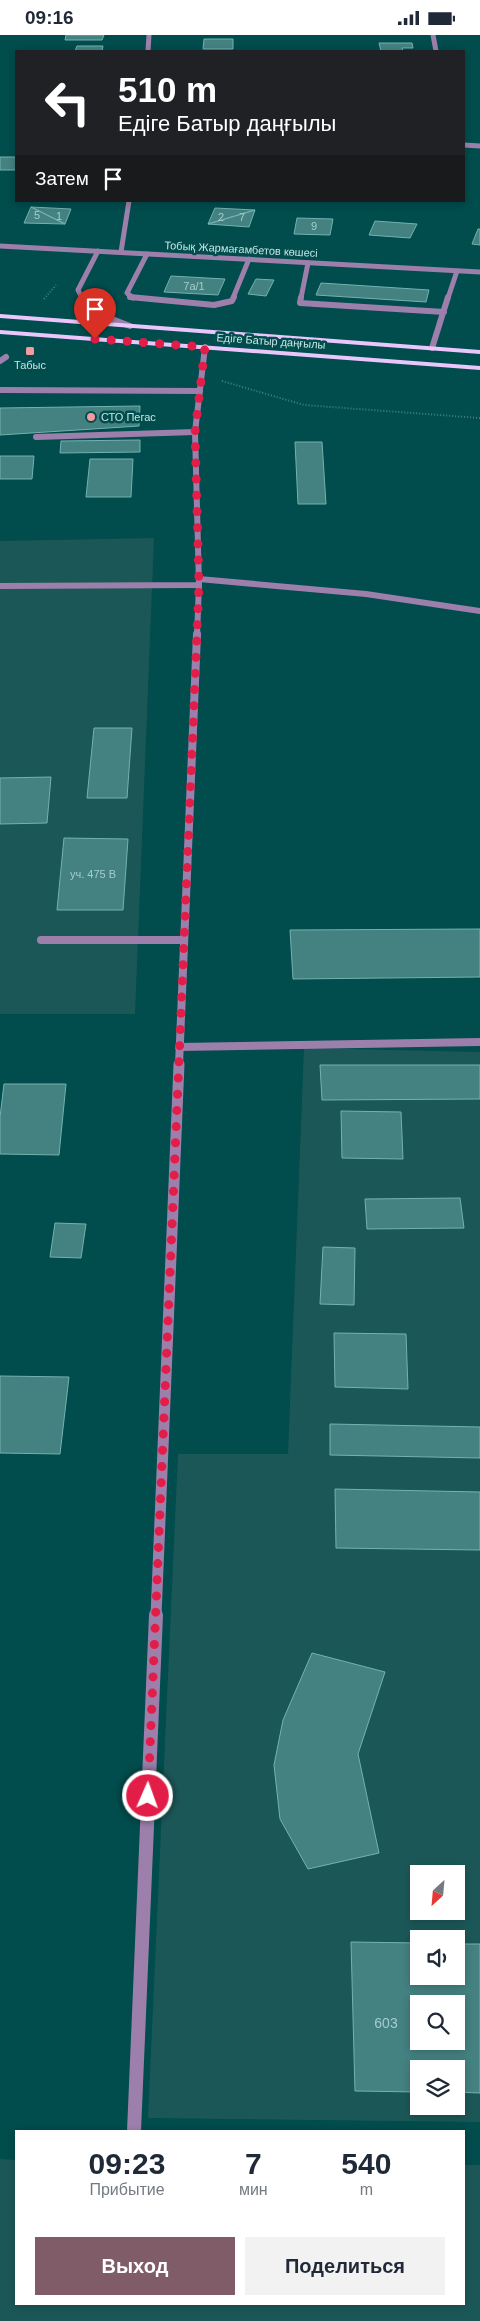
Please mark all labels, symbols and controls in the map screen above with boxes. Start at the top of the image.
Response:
text: 09:16 [25,7,74,28]
icon: left [35,70,100,135]
text: 510 m [118,70,217,109]
text: Едіге Батыр даңғылы [118,111,336,136]
icon: arrive [99,165,127,193]
text: Затем [35,168,89,189]
house number: 5 [34,209,40,221]
house number: 1 [56,210,62,222]
house number: 2 [218,211,224,223]
house number: 7 [239,211,245,223]
house number: 9 [311,220,317,232]
street label: Тобық Жармағамбетов көшесі [164,239,318,259]
house number: 7а/1 [183,280,205,292]
pin [74,288,116,339]
icon: arrive [81,295,109,323]
street label: Едіге Батыр даңғылы [216,331,326,351]
marker: Табыс [24,345,36,357]
place label: Табыс [14,359,47,371]
marker: СТО Пегас [85,411,97,423]
place label: СТО Пегас [101,411,156,423]
house number: уч. 475 В [70,868,116,880]
position arrow [121,1769,173,1821]
north arrow [410,1865,465,1920]
map controls [410,1865,465,2115]
button: sound [410,1930,465,1985]
button: search [410,1995,465,2050]
house number: 603 [374,2015,398,2031]
button: layers [410,2060,465,2115]
text: 09:23 [89,2147,165,2180]
text: 7 [245,2147,262,2180]
text: 540 [341,2147,391,2180]
text: Прибытие [89,2181,165,2198]
text: мин [239,2181,268,2198]
text: m [360,2181,373,2198]
button: Выход [35,2237,235,2295]
button: Поделиться [245,2237,445,2295]

